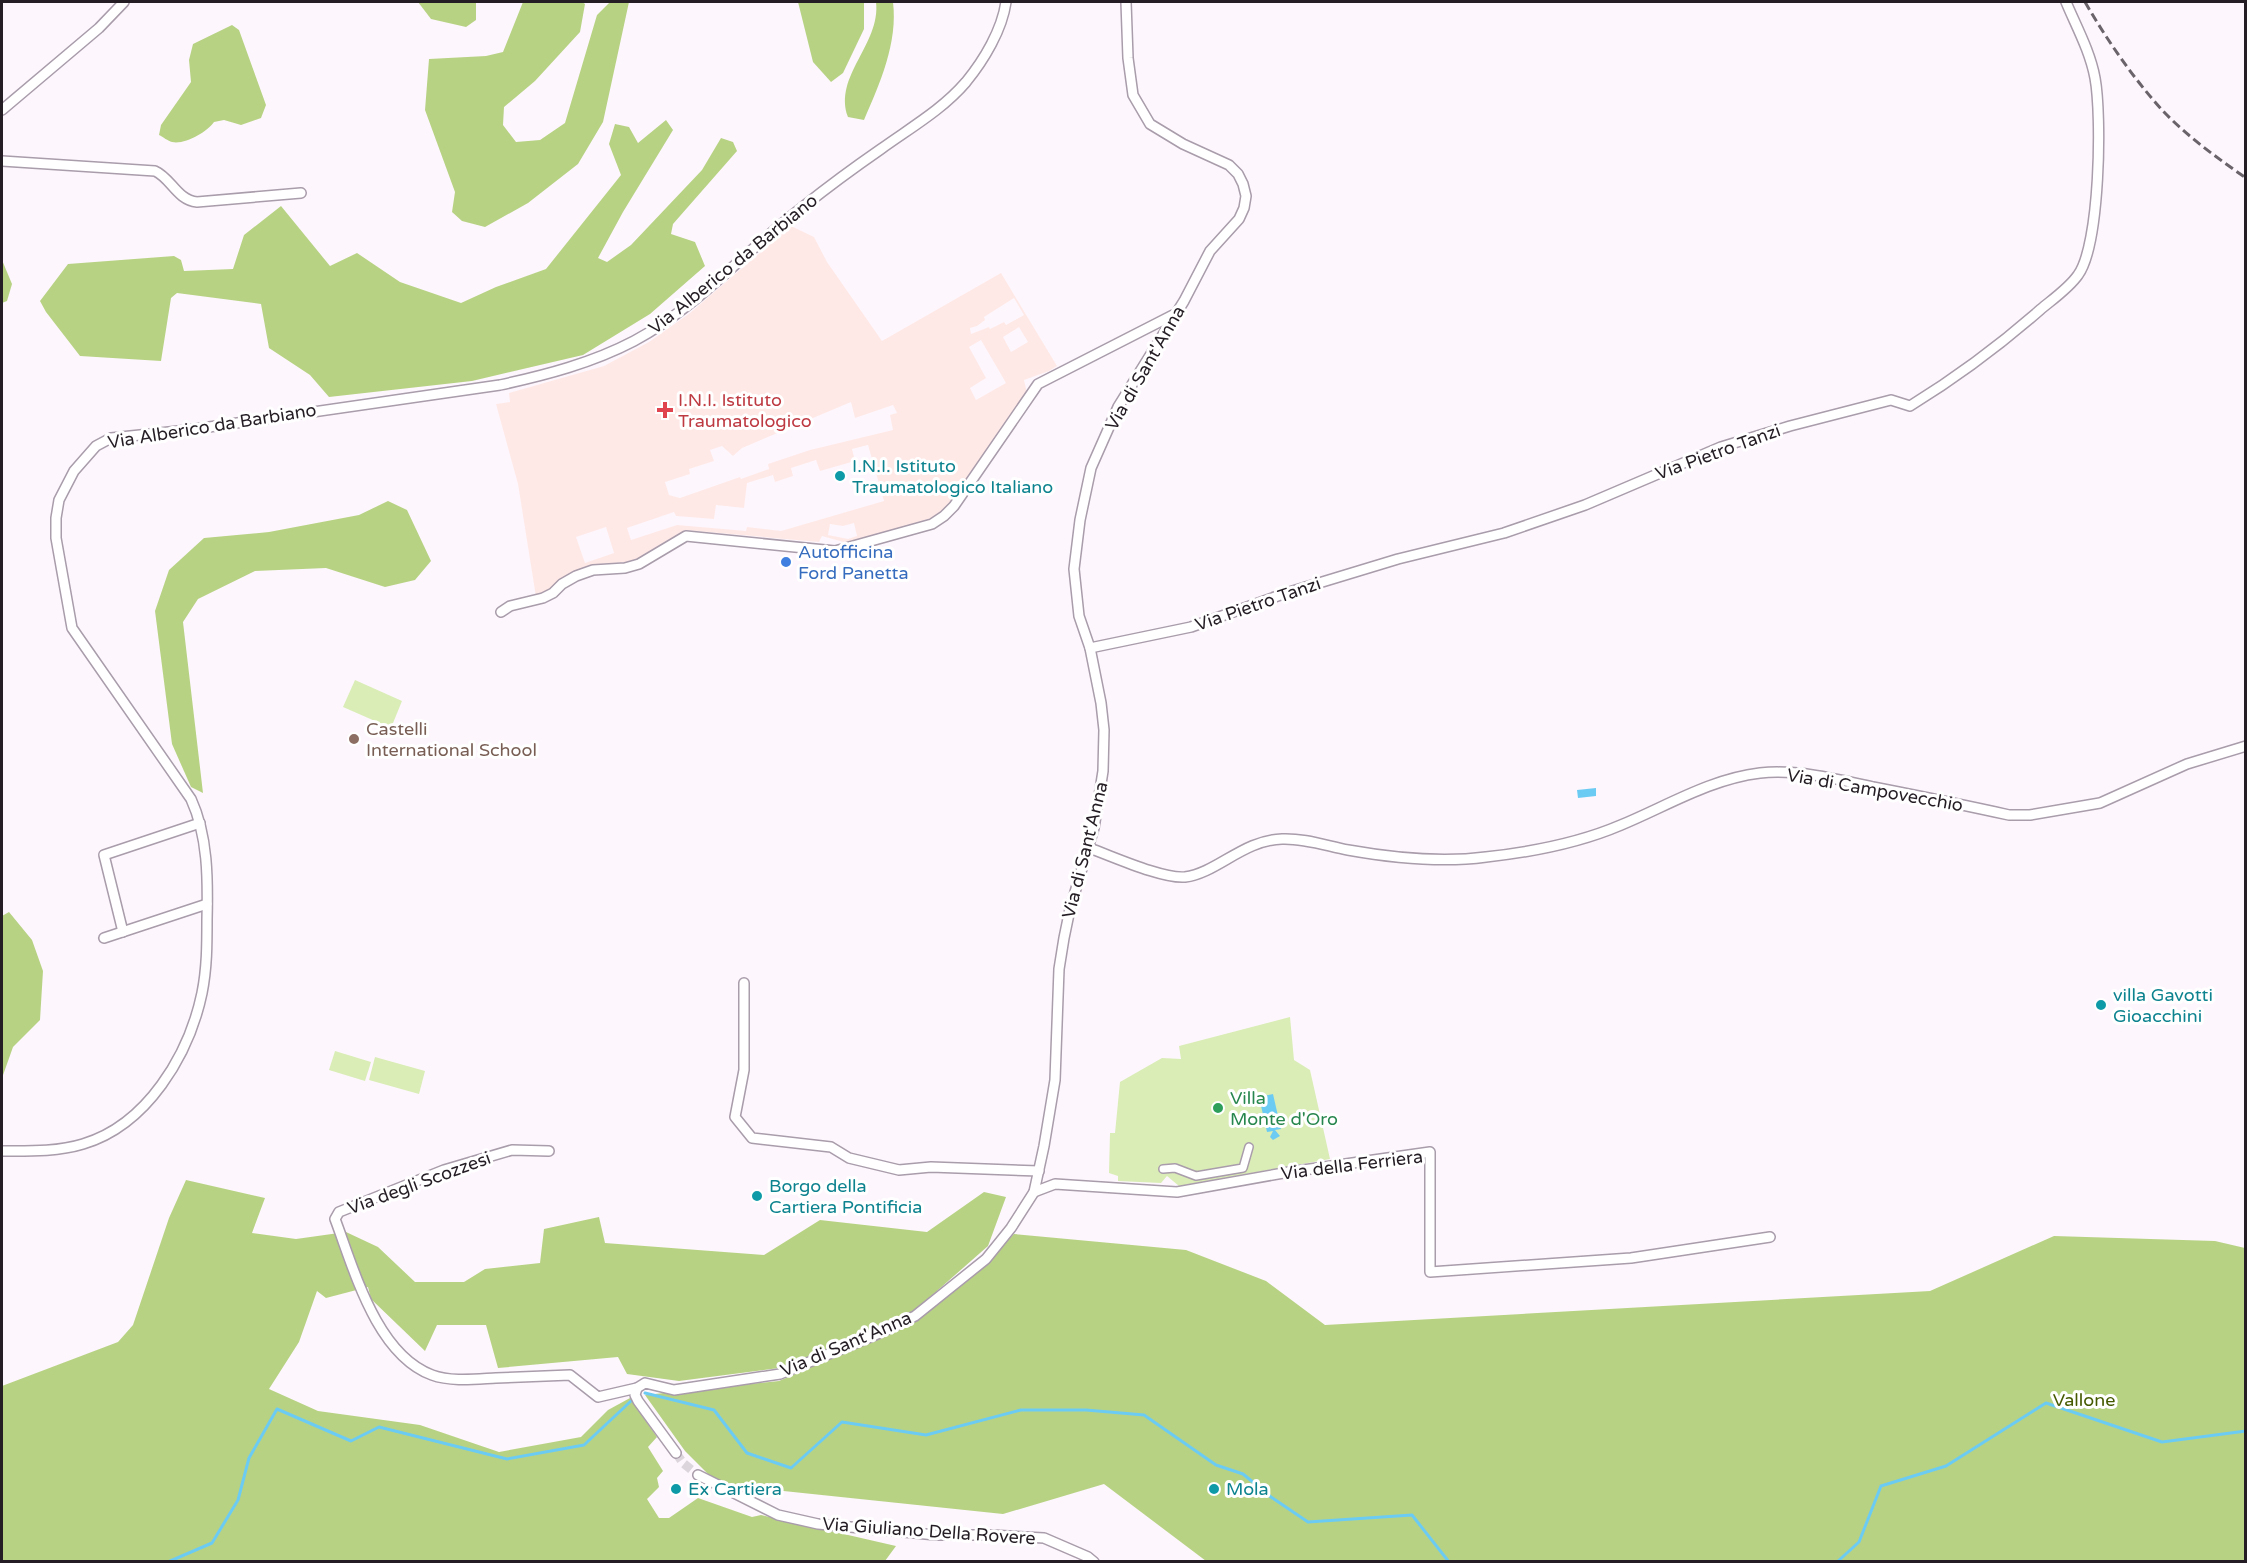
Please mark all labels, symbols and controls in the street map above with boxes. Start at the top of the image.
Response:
street label: Via Alberico da Barbiano [644,189,822,339]
street label: Via di Sant'Anna [1100,302,1190,434]
place label: I.N.I. Istituto Traumatologico [678,389,812,432]
street label: Via Alberico da Barbiano [106,399,318,453]
marker: I.N.I. Istituto Traumatologico [656,401,674,419]
street label: Via Pietro Tanzi [1653,419,1783,485]
place label: I.N.I. Istituto Traumatologico Italiano [852,455,1053,498]
marker: I.N.I. Istituto Traumatologico Italiano [833,469,847,483]
place label: Autofficina Ford Panetta [798,541,909,584]
marker: Autofficina Ford Panetta [779,555,793,569]
street label: Via Pietro Tanzi [1192,572,1324,636]
place label: Castelli International School [366,718,537,761]
marker: Castelli International School [347,732,361,746]
street label: Via di Campovecchio [1785,764,1965,816]
street label: Via di Sant'Anna [1057,779,1113,921]
place label: villa Gavotti Gioacchini [2113,984,2213,1027]
marker: villa Gavotti Gioacchini [2094,998,2108,1012]
place label: Villa Monte d'Oro [1230,1087,1338,1130]
marker: Villa Monte d'Oro [1211,1101,1225,1115]
street label: Via della Ferriera [1280,1145,1424,1185]
street label: Via degli Scozzesi [344,1147,494,1219]
place label: Borgo della Cartiera Pontificia [769,1175,922,1218]
marker: Borgo della Cartiera Pontificia [750,1189,764,1203]
street label: Via di Sant'Anna [777,1306,915,1382]
park label: Vallone [2053,1389,2115,1411]
place label: Ex Cartiera [688,1478,782,1500]
place label: Mola [1226,1478,1269,1500]
marker: Ex Cartiera [669,1482,683,1496]
marker: Mola [1207,1482,1221,1496]
street label: Via Giuliano Della Rovere [822,1513,1036,1549]

